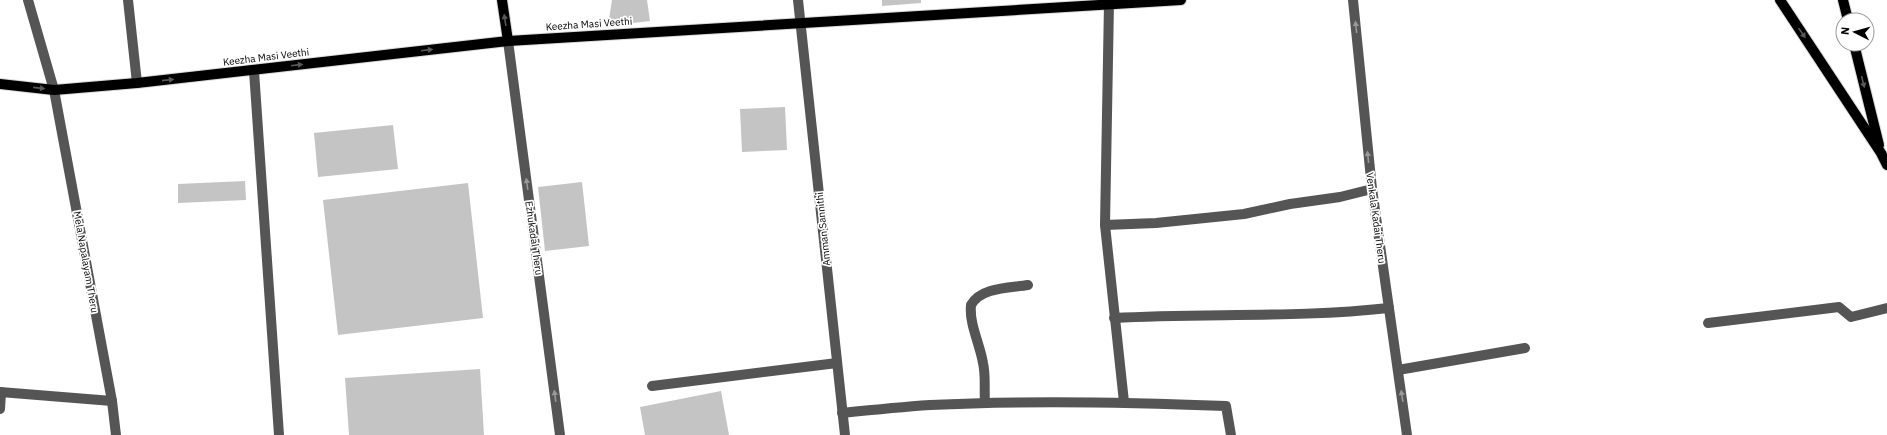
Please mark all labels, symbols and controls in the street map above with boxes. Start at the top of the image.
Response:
north arrow [1835,12,1875,52]
one-way arrow [502,14,508,27]
street label: Keezha Masi Veethi [545,14,633,34]
one-way arrow [1352,21,1359,33]
text: N [1838,26,1852,36]
one-way arrow [1798,27,1806,38]
street label: Keezha Masi Veethi [222,45,310,69]
one-way arrow [420,47,433,53]
one-way arrow [291,62,303,68]
one-way arrow [1861,76,1867,88]
one-way arrow [162,77,174,83]
one-way arrow [33,85,45,92]
one-way arrow [1365,151,1372,163]
street label: Venkala Kadai Theru [1363,172,1389,264]
one-way arrow [524,178,530,190]
street label: Amman Sannithi [813,192,833,266]
street label: Ezhukadal Theru [522,200,546,276]
street label: Mela Napalayam Theru [71,210,101,314]
one-way arrow [552,390,558,402]
one-way arrow [1399,390,1405,402]

